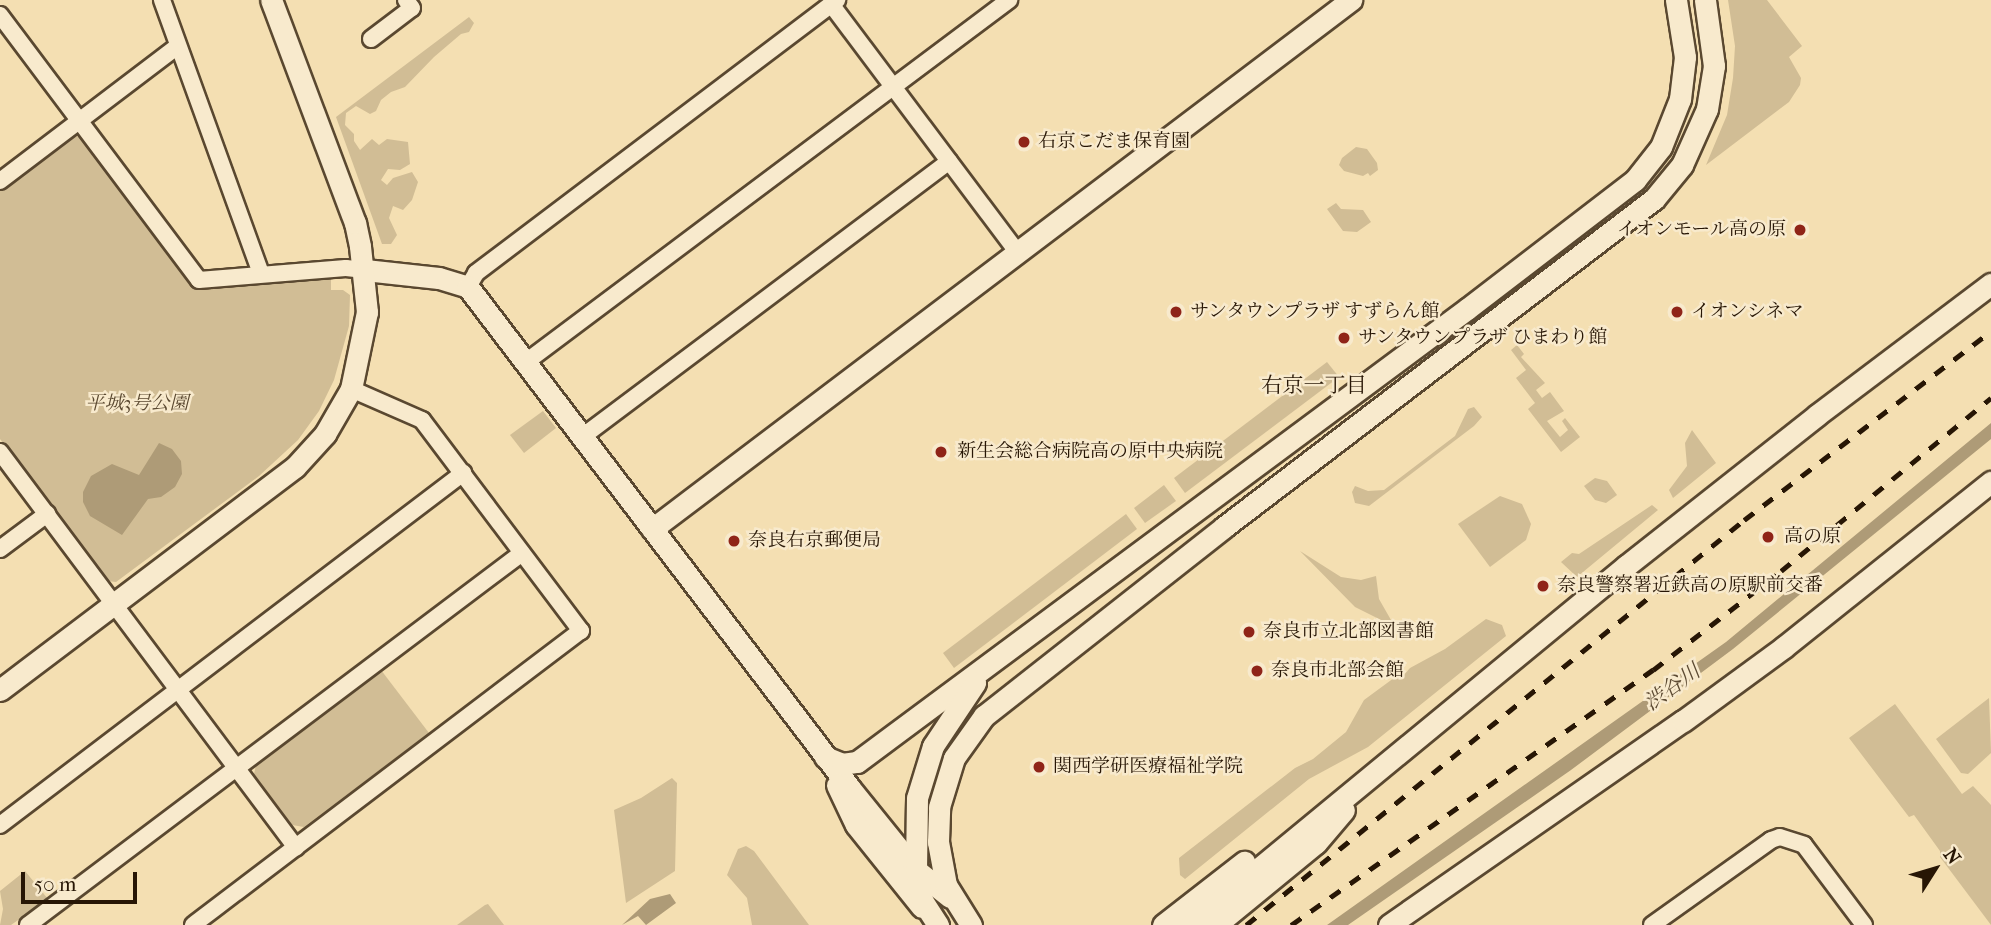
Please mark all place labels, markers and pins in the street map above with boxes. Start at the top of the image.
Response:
place label: 右京こだま保育園 [1038,131,1190,153]
marker: 右京こだま保育園 [1016,134,1032,150]
place label: イオンモール高の原 [1616,219,1786,241]
marker: イオンモール高の原 [1792,222,1808,238]
place label: サンタウンプラザ すずらん館 [1190,301,1441,323]
place label: イオンシネマ [1691,301,1805,323]
marker: サンタウンプラザ すずらん館 [1168,304,1184,320]
marker: イオンシネマ [1669,304,1685,320]
place label: サンタウンプラザ ひまわり館 [1358,327,1609,349]
marker: サンタウンプラザ ひまわり館 [1336,330,1352,346]
place label: 新生会総合病院高の原中央病院 [957,441,1223,463]
marker: 新生会総合病院高の原中央病院 [931,442,951,462]
place label: 高の原 [1784,526,1841,548]
marker: 高の原 [1758,527,1778,547]
place label: 奈良右京郵便局 [748,530,881,552]
marker: 奈良右京郵便局 [726,533,742,549]
place label: 奈良警察署近鉄高の原駅前交番 [1557,575,1823,597]
marker: 奈良警察署近鉄高の原駅前交番 [1535,578,1551,594]
place label: 奈良市立北部図書館 [1263,621,1434,643]
marker: 奈良市立北部図書館 [1241,624,1257,640]
place label: 奈良市北部会館 [1271,660,1404,682]
marker: 奈良市北部会館 [1249,663,1265,679]
place label: 関西学研医療福祉学院 [1053,756,1243,778]
marker: 関西学研医療福祉学院 [1031,759,1047,775]

